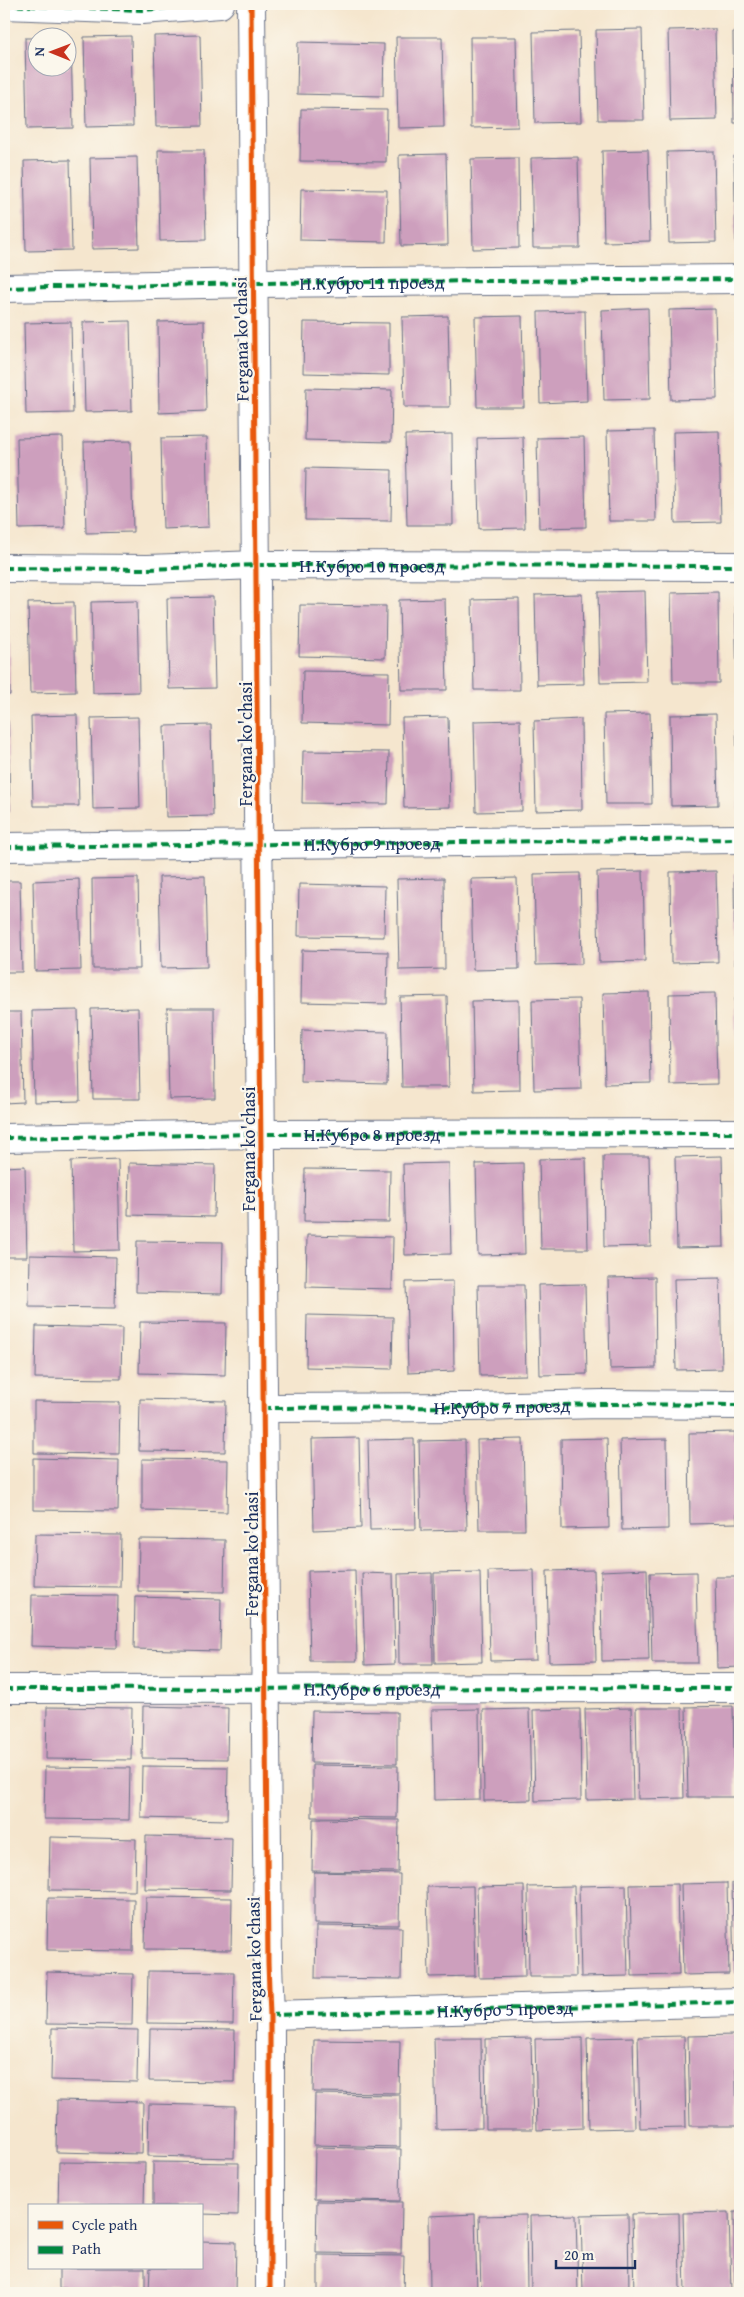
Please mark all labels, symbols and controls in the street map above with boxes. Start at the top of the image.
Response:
north arrow [28,28,78,78]
text: N [29,46,49,57]
street label: Н.Кубро 11 проезд [299,268,445,296]
street label: Fergana ko'chasi [226,276,256,402]
street label: Н.Кубро 10 проезд [299,552,445,579]
street label: Fergana ko'chasi [232,681,259,807]
street label: Н.Кубро 9 проезд [304,829,441,857]
street label: Fergana ko'chasi [235,1086,262,1212]
street label: Н.Кубро 8 проезд [304,1120,440,1147]
street label: Н.Кубро 7 проезд [434,1391,571,1421]
street label: Fergana ko'chasi [238,1491,265,1617]
street label: Н.Кубро 6 проезд [304,1675,440,1702]
street label: Fergana ko'chasi [239,1896,269,2022]
street label: Н.Кубро 5 проезд [436,1993,574,2024]
legend [28,2204,202,2270]
text: Cycle path [72,2214,138,2235]
scale bar [556,2237,635,2269]
text: Path [72,2238,101,2259]
text: 20 m [564,2244,595,2265]

